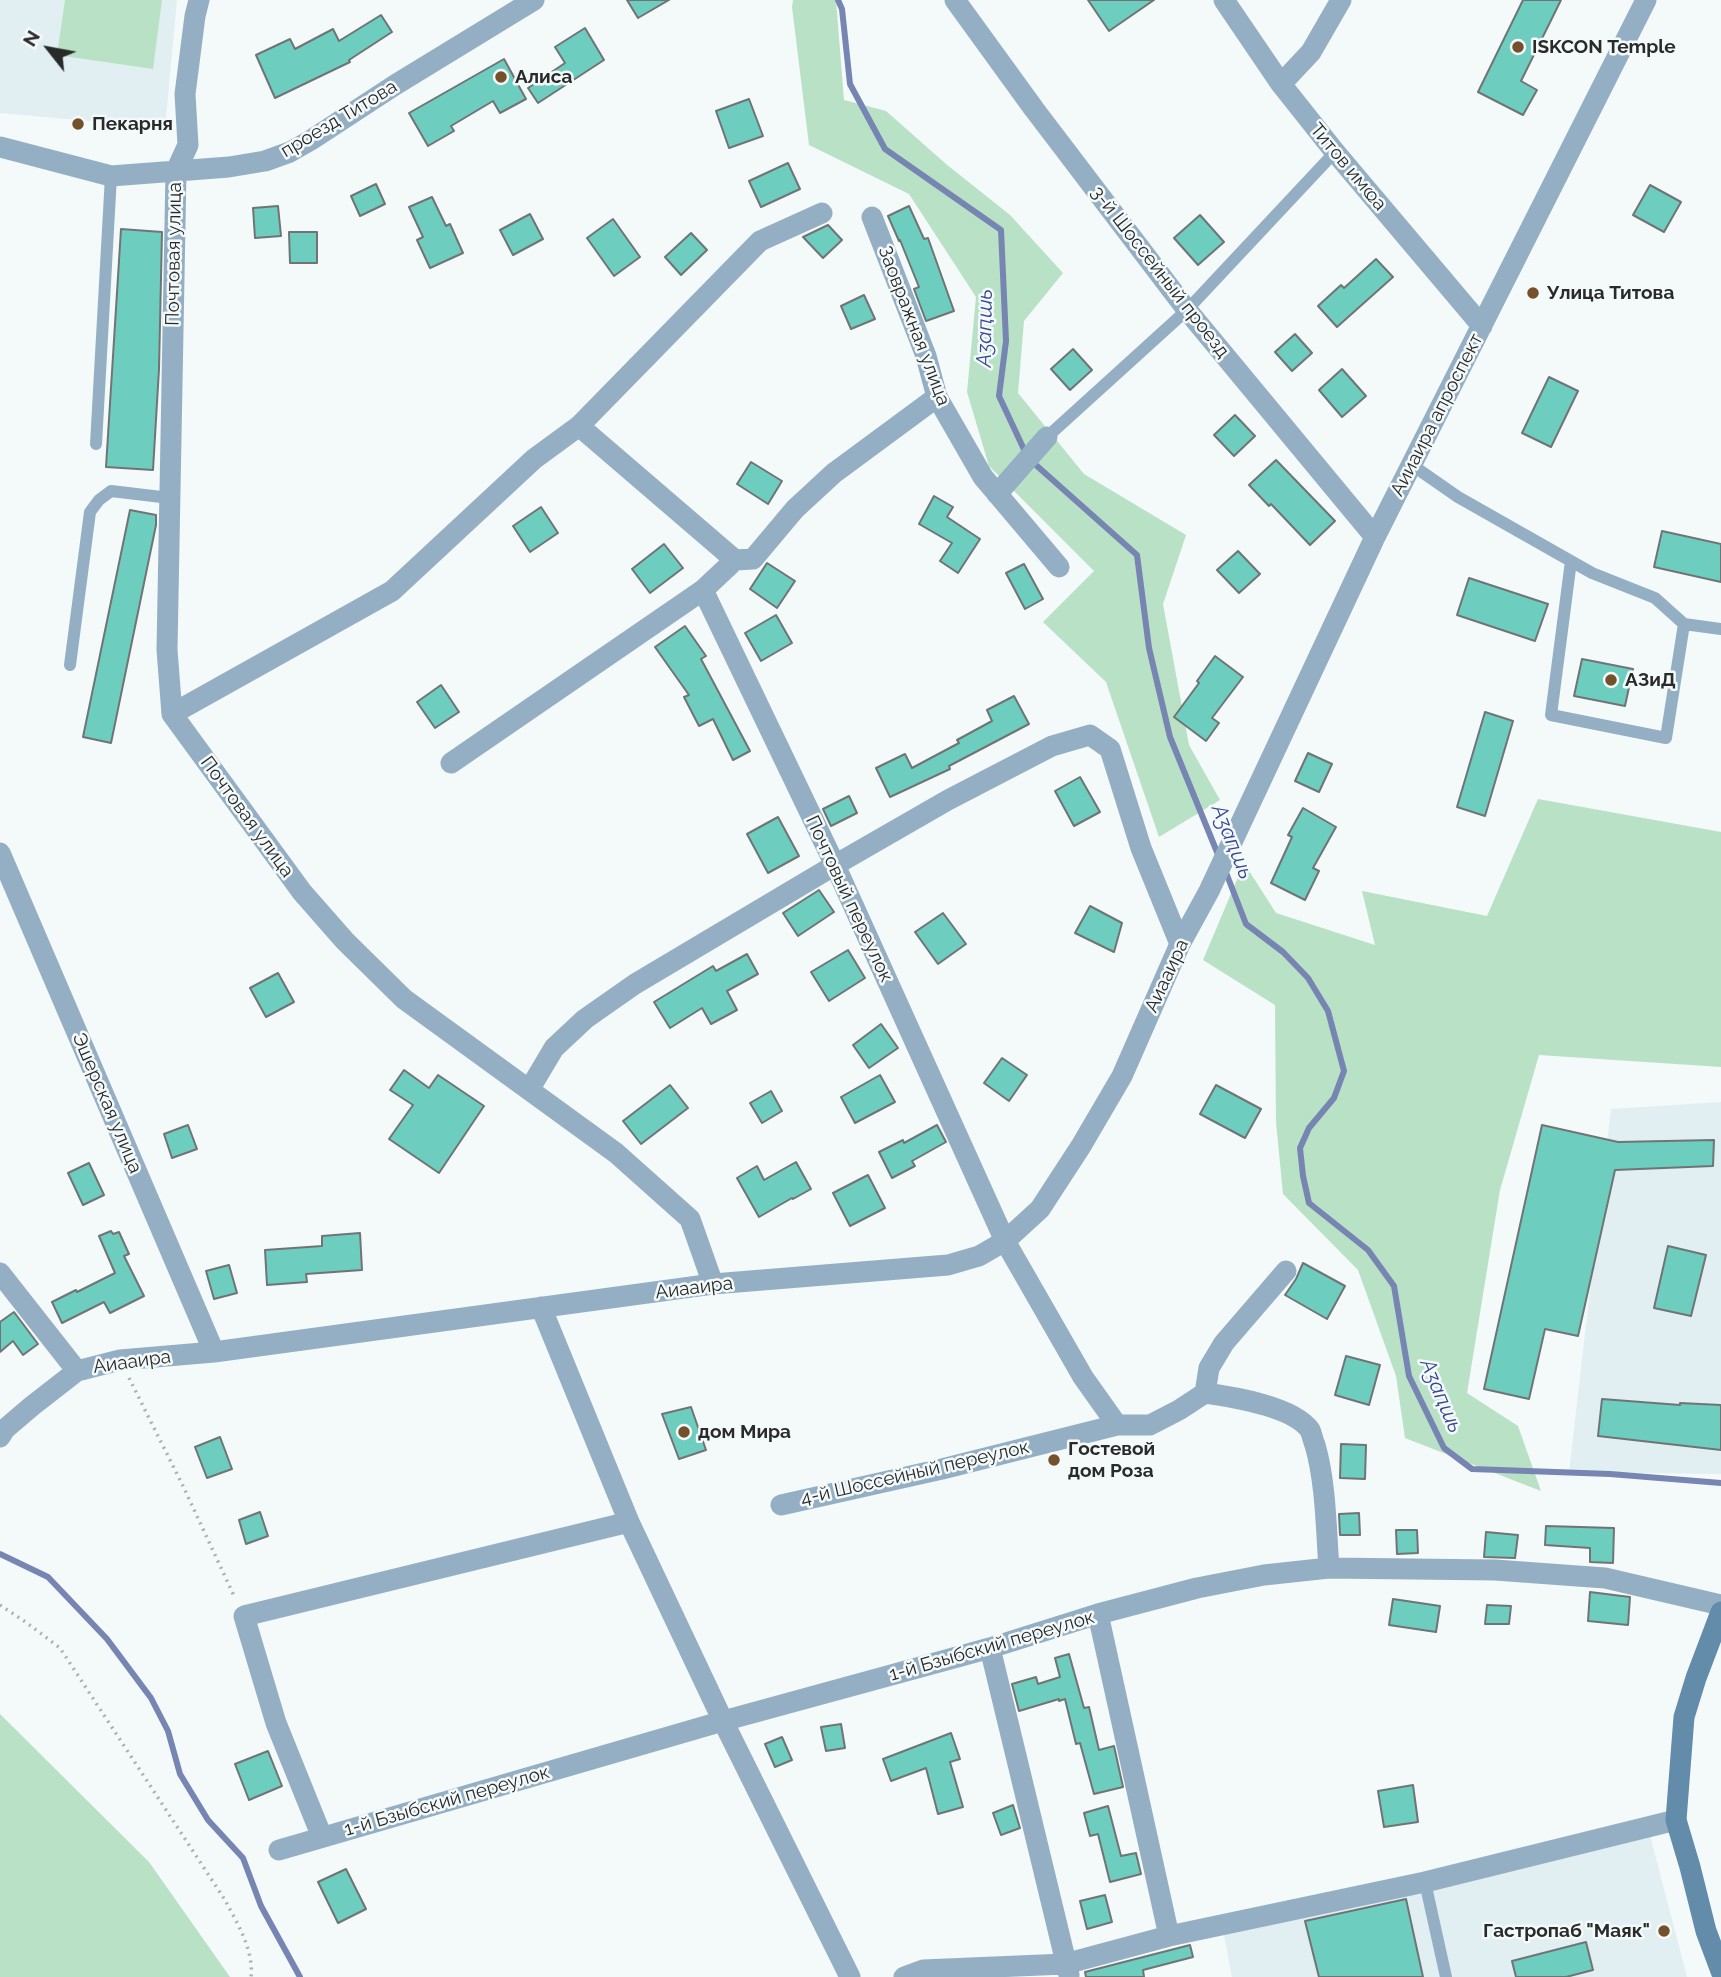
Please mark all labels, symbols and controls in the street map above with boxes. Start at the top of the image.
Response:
north arrow [14,14,84,84]
text: N [18,26,44,50]
place label: ISKCON Temple [1532,36,1676,58]
marker: ISKCON Temple [1510,39,1526,55]
place label: Алиса [515,66,572,88]
marker: Алиса [493,69,509,85]
street label: проезд Титова [277,75,401,163]
place label: Пекарня [92,113,173,135]
marker: Пекарня [70,116,86,132]
street label: Титов имҩа [1305,119,1391,215]
street label: Почтовая улица [161,182,187,326]
street label: 3-й Шоссейный проезд [1086,182,1234,362]
street label: Заовражная улица [873,243,955,409]
place label: Улица Титова [1547,282,1674,304]
marker: Улица Титова [1525,285,1541,301]
water label: Аӡаԥшь [972,289,998,367]
street label: Аииаира апроспект [1386,330,1488,500]
place label: АЗиД [1625,669,1676,691]
marker: АЗиД [1603,672,1619,688]
street label: Почтовая улица [195,752,299,882]
water label: Аӡаԥшь [1206,801,1258,883]
street label: Почтовый переулок [800,812,898,986]
street label: Аиааира [1140,936,1194,1016]
street label: Эшерская улица [67,1029,147,1177]
street label: Аиааира [654,1272,734,1304]
street label: Аиааира [92,1345,172,1379]
water label: Аӡаԥшь [1414,1355,1468,1437]
place label: дом Мира [698,1421,791,1443]
marker: дом Мира [676,1424,692,1440]
street label: 4-й Шоссейный переулок [799,1436,1031,1510]
place label: Гостевой дом Роза [1068,1438,1155,1482]
marker: Гостевой дом Роза [1046,1452,1062,1468]
street label: 1-й Бзыбский переулок [887,1606,1097,1686]
street label: 1-й Бзыбский переулок [342,1761,552,1841]
place label: Гастропаб "Маяк" [1483,1920,1650,1942]
marker: Гастропаб "Маяк" [1656,1923,1672,1939]

